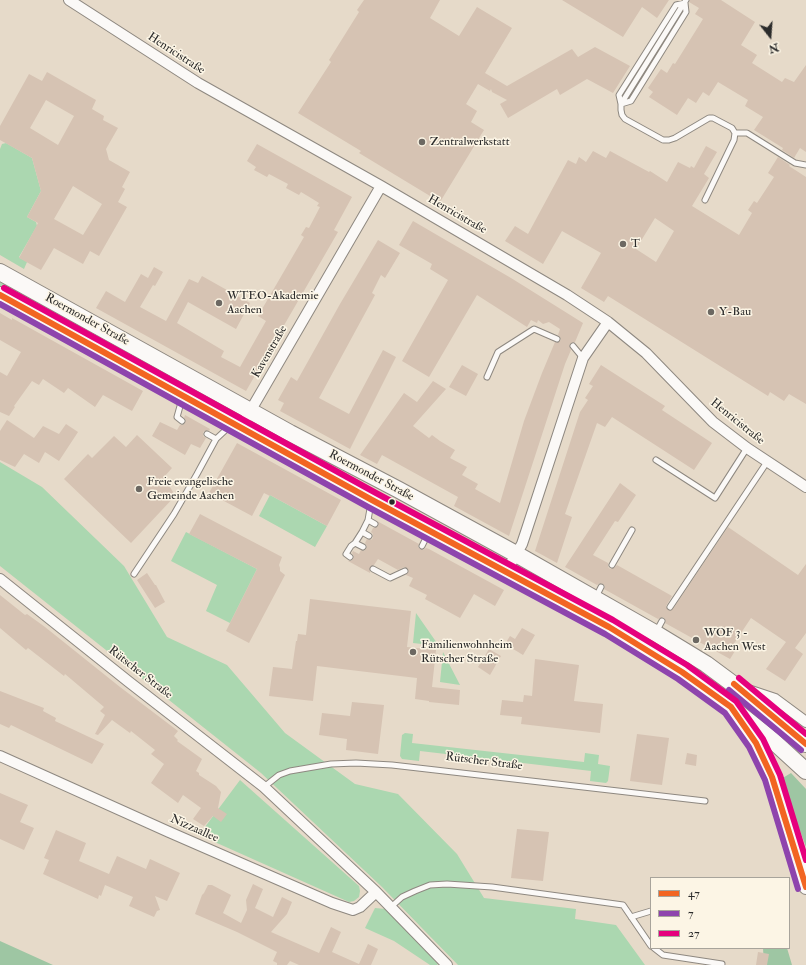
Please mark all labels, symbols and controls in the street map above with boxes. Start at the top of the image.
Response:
north arrow [750,16,790,56]
street label: Henricistraße [145,30,207,78]
text: N [767,40,780,56]
place label: Zentralwerkstatt [430,135,510,149]
marker: Zentralwerkstatt [417,137,427,147]
street label: Henricistraße [425,192,489,238]
place label: T [631,237,640,251]
marker: T [618,239,628,249]
place label: WTEO-Akademie Aachen [227,289,318,317]
street label: Roermonder Straße [42,291,132,349]
marker: WTEO-Akademie Aachen [214,298,224,308]
place label: Y-Bau [719,305,751,319]
marker: Y-Bau [706,307,716,317]
street label: Kavenstraße [249,323,291,381]
street label: Henricistraße [707,396,767,448]
street label: Roermonder Straße [326,448,416,504]
place label: Freie evangelische Gemeinde Aachen [147,475,234,503]
marker: Freie evangelische Gemeinde Aachen [134,484,144,494]
unlabelled marker [387,497,397,507]
place label: WOF 3 - Aachen West [704,626,766,654]
marker: WOF 3 - Aachen West [691,635,701,645]
place label: Familienwohnheim Rütscher Straße [421,638,512,666]
street label: Rütscher Straße [105,644,175,702]
marker: Familienwohnheim Rütscher Straße [408,647,418,657]
street label: Rütscher Straße [445,750,523,774]
street label: Nizzaallee [168,812,220,846]
legend [650,877,790,949]
text: 47 [688,886,700,901]
text: 7 [688,906,694,921]
text: 27 [688,926,700,941]

